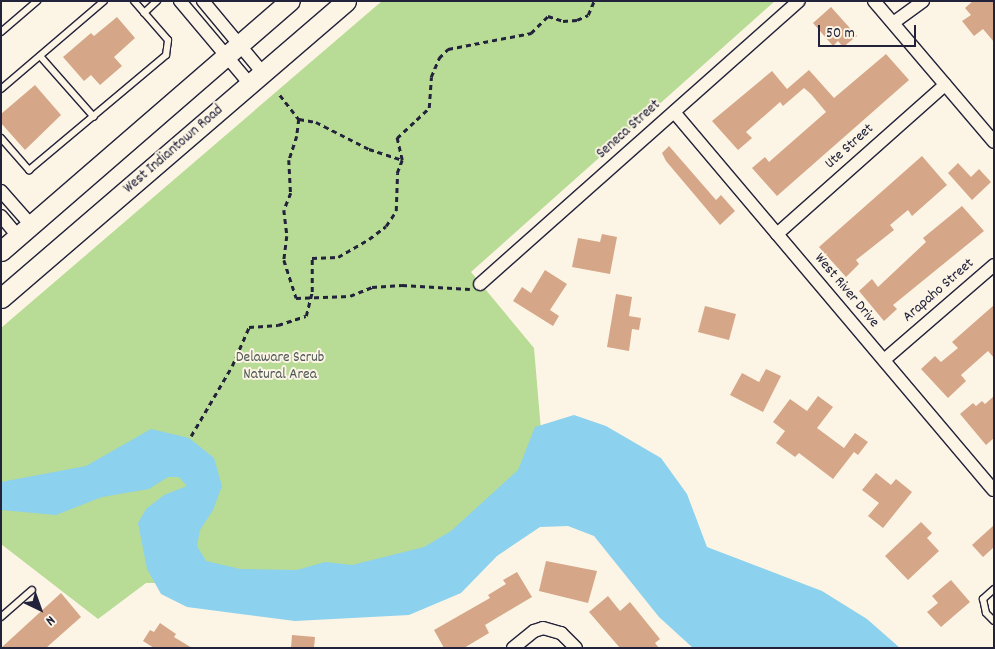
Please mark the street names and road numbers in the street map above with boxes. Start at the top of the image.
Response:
street label: Seneca Street [593,97,665,163]
street label: West Indiantown Road [121,102,227,198]
street label: Ute Street [822,120,878,174]
street label: West River Drive [810,250,882,332]
street label: Arapaho Street [900,255,978,327]

